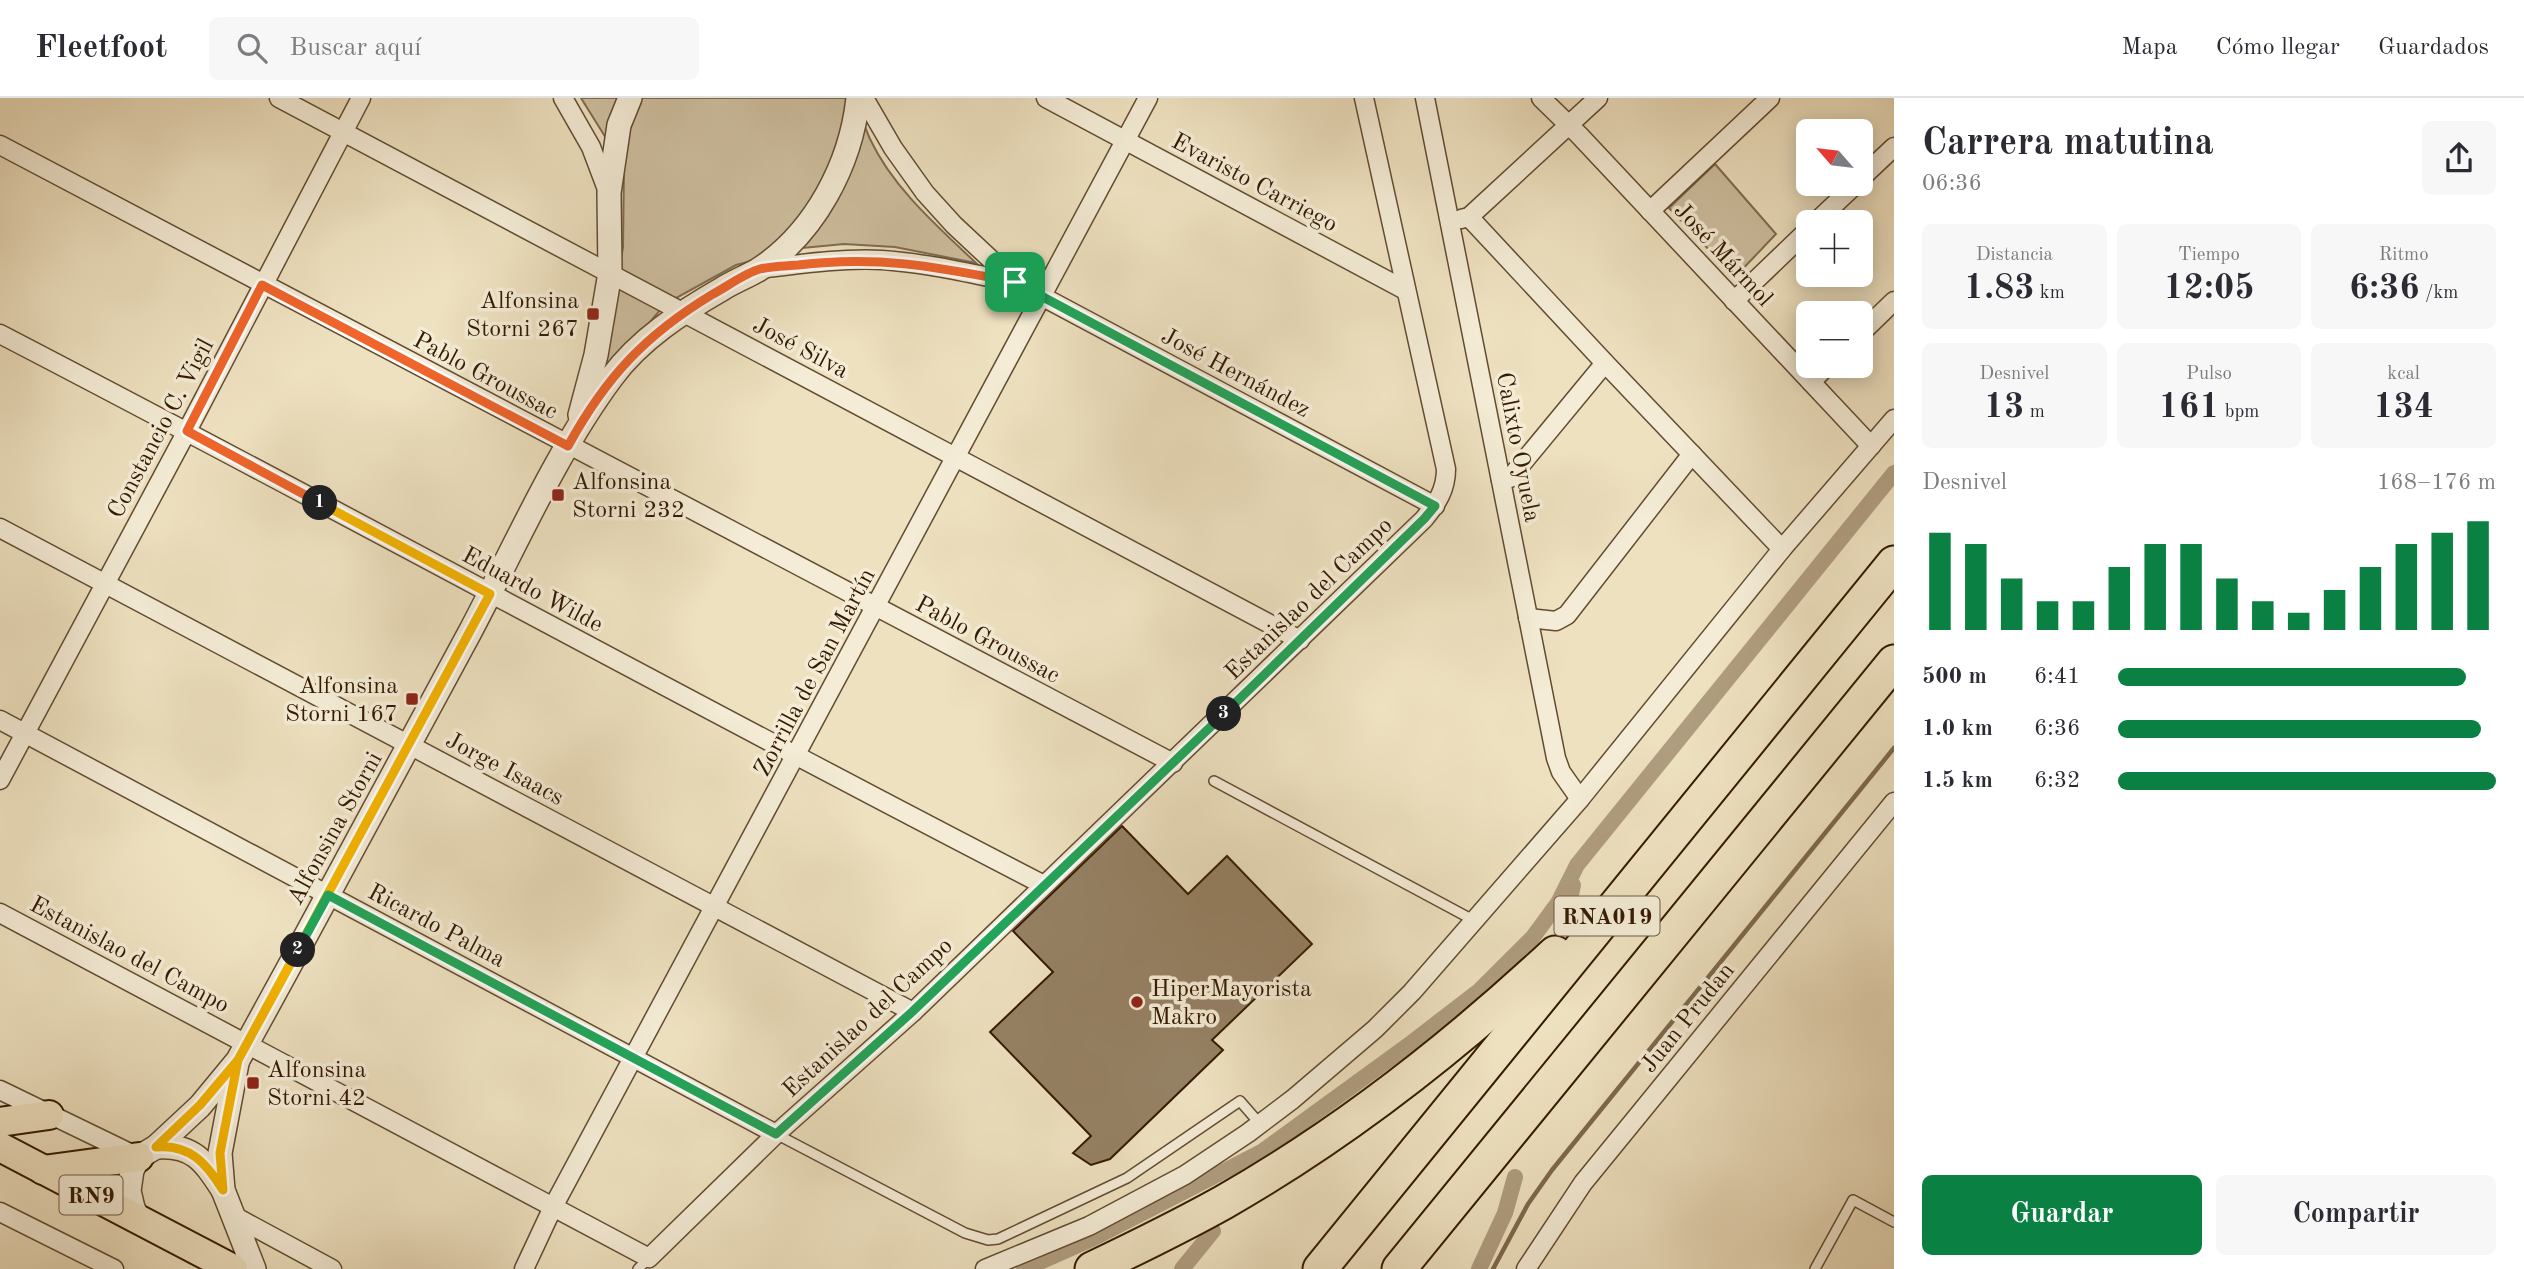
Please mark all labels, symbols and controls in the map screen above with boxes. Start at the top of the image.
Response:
search box [209,17,699,80]
icon: search [233,29,271,67]
text: Fleetfoot [35,32,167,65]
text: Buscar aquí [289,35,421,61]
text: Mapa [2121,36,2178,60]
text: Cómo llegar [2216,36,2340,60]
text: Guardados [2378,36,2489,60]
north arrow [1796,119,1872,196]
map controls [1796,119,1873,378]
button: share [2422,121,2496,195]
text: Carrera matutina [1922,125,2214,163]
street label: Evaristo Carriego [1167,130,1341,238]
text: 06:36 [1922,172,1982,195]
street label: José Mármol [1669,199,1776,312]
button: + [1796,210,1873,287]
text: Distancia [1976,246,2053,265]
text: Tiempo [2178,246,2240,265]
text: Ritmo [2379,246,2429,265]
pin [985,252,1045,312]
icon: arrive [996,263,1034,301]
text: 1.83 [1964,271,2035,306]
text: 12:05 [2163,271,2255,306]
text: 6:36 [2349,271,2420,306]
text: km [2035,284,2065,303]
text: /km [2420,284,2458,303]
place label: Alfonsina Storni 267 [466,290,579,342]
button: − [1796,301,1873,378]
marker: Alfonsina Storni 267 [585,306,601,322]
street label: José Silva [748,314,852,384]
street label: José Hernández [1157,324,1313,423]
street label: Pablo Groussac [409,329,561,425]
street label: Constancio C. Vigil [104,335,219,523]
text: Desnivel [1979,365,2049,384]
text: Pulso [2186,365,2232,384]
text: kcal [2387,365,2420,384]
street label: Calixto Oyuela [1491,370,1543,524]
text: 13 [1984,390,2024,425]
text: 161 [2159,390,2219,425]
text: 134 [2373,390,2434,425]
text: m [2024,403,2045,422]
text: bpm [2219,403,2259,422]
place label: Alfonsina Storni 232 [572,471,685,523]
text: Desnivel [1922,471,2007,494]
text: 168–176 m [2377,471,2496,494]
pin: 1 [302,486,338,520]
marker: Alfonsina Storni 232 [550,487,566,503]
text: 1 [314,493,325,512]
street label: Estanislao del Campo [1221,514,1398,685]
street label: Eduardo Wilde [458,544,607,638]
street label: Zorrilla de San Martín [751,565,881,781]
street label: Pablo Groussac [911,593,1063,689]
text: 500 m [1922,665,1987,688]
text: 6:41 [2034,665,2080,688]
place label: Alfonsina Storni 167 [285,675,398,727]
marker: Alfonsina Storni 167 [404,691,420,707]
pin: 3 [1206,696,1242,732]
text: 3 [1218,704,1229,723]
text: 1.0 km [1922,717,1993,740]
text: 6:36 [2034,717,2080,740]
street label: Jorge Isaacs [441,729,567,811]
street label: Alfonsina Storni [284,749,388,909]
text: 1.5 km [1922,769,1993,792]
text: 6:32 [2034,769,2080,792]
street label: Ricardo Palma [364,881,509,973]
street label: Estanislao del Campo [25,893,233,1019]
road number: RNA019 [1554,896,1660,936]
pin: 2 [280,932,316,968]
street label: Estanislao del Campo [779,934,958,1103]
text: 2 [292,940,303,959]
street label: Juan Prudan [1637,959,1740,1078]
place label: HiperMayorista Makro [1151,978,1312,1030]
marker: HiperMayorista Makro [1129,994,1145,1010]
place label: Alfonsina Storni 42 [267,1059,366,1111]
marker: Alfonsina Storni 42 [245,1075,261,1091]
button: Guardar [1922,1175,2202,1255]
button: Compartir [2216,1175,2496,1255]
road number: RN9 [60,1176,122,1214]

